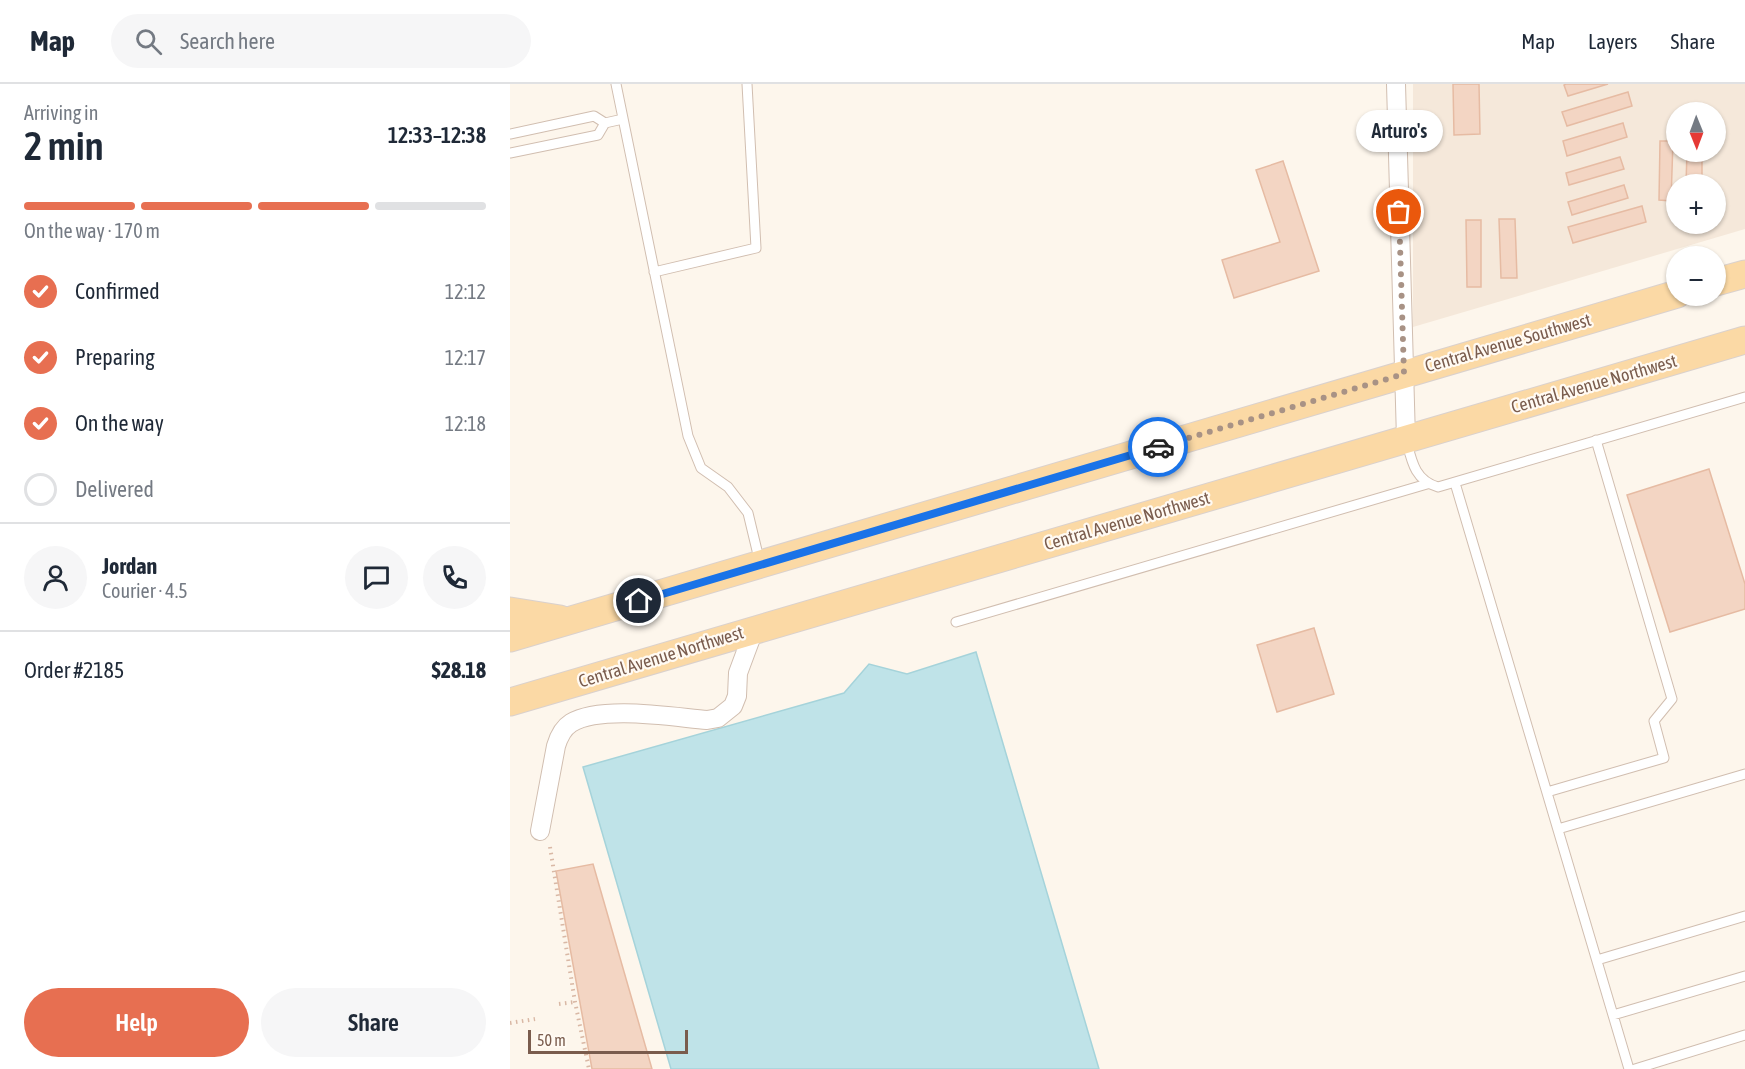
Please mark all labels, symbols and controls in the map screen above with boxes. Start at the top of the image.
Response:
search box [111,14,531,68]
text: Map [30,25,75,57]
icon: search [132,25,165,58]
text: Search here [180,28,275,54]
text: Map [1521,29,1555,53]
text: Layers [1588,29,1638,53]
text: Share [1671,29,1715,53]
text: Arriving in [24,101,98,124]
north arrow [1666,102,1726,162]
map controls [1666,102,1726,306]
callout: Arturo's [1356,110,1442,152]
text: Arturo's [1372,119,1427,142]
text: 12:33–12:38 [388,122,486,148]
text: 2 min [24,124,104,168]
button: + [1666,174,1726,234]
pin [1373,186,1424,237]
icon: bag [1382,195,1415,228]
text: On the way · 170 m [24,219,160,242]
button: − [1666,246,1726,306]
icon: check [24,275,57,308]
text: Confirmed [75,278,160,304]
text: 12:12 [445,280,486,303]
street label: Central Avenue Southwest [1422,309,1593,376]
icon: check [24,341,57,374]
text: Preparing [75,344,155,370]
text: 12:17 [445,346,486,369]
street label: Central Avenue Northwest [1509,350,1679,417]
icon: check [24,407,57,440]
text: On the way [75,410,164,436]
text: 12:18 [445,412,486,435]
courier [1128,417,1188,477]
icon: car [1142,431,1175,464]
text: Delivered [75,476,154,502]
street label: Central Avenue Northwest [1042,487,1212,554]
button: person [24,546,87,609]
button: chat [345,546,408,609]
button: phone [423,546,486,609]
text: Jordan [102,553,157,579]
pin [613,575,664,626]
text: Courier · 4.5 [102,579,188,602]
icon: home [622,584,655,617]
street label: Central Avenue Northwest [576,621,746,692]
text: Order #2185 [24,657,124,683]
text: $28.18 [431,657,486,683]
button: Help [24,988,249,1057]
button: Share [261,988,486,1057]
scale bar [528,1027,688,1054]
text: 50 m [537,1031,566,1049]

